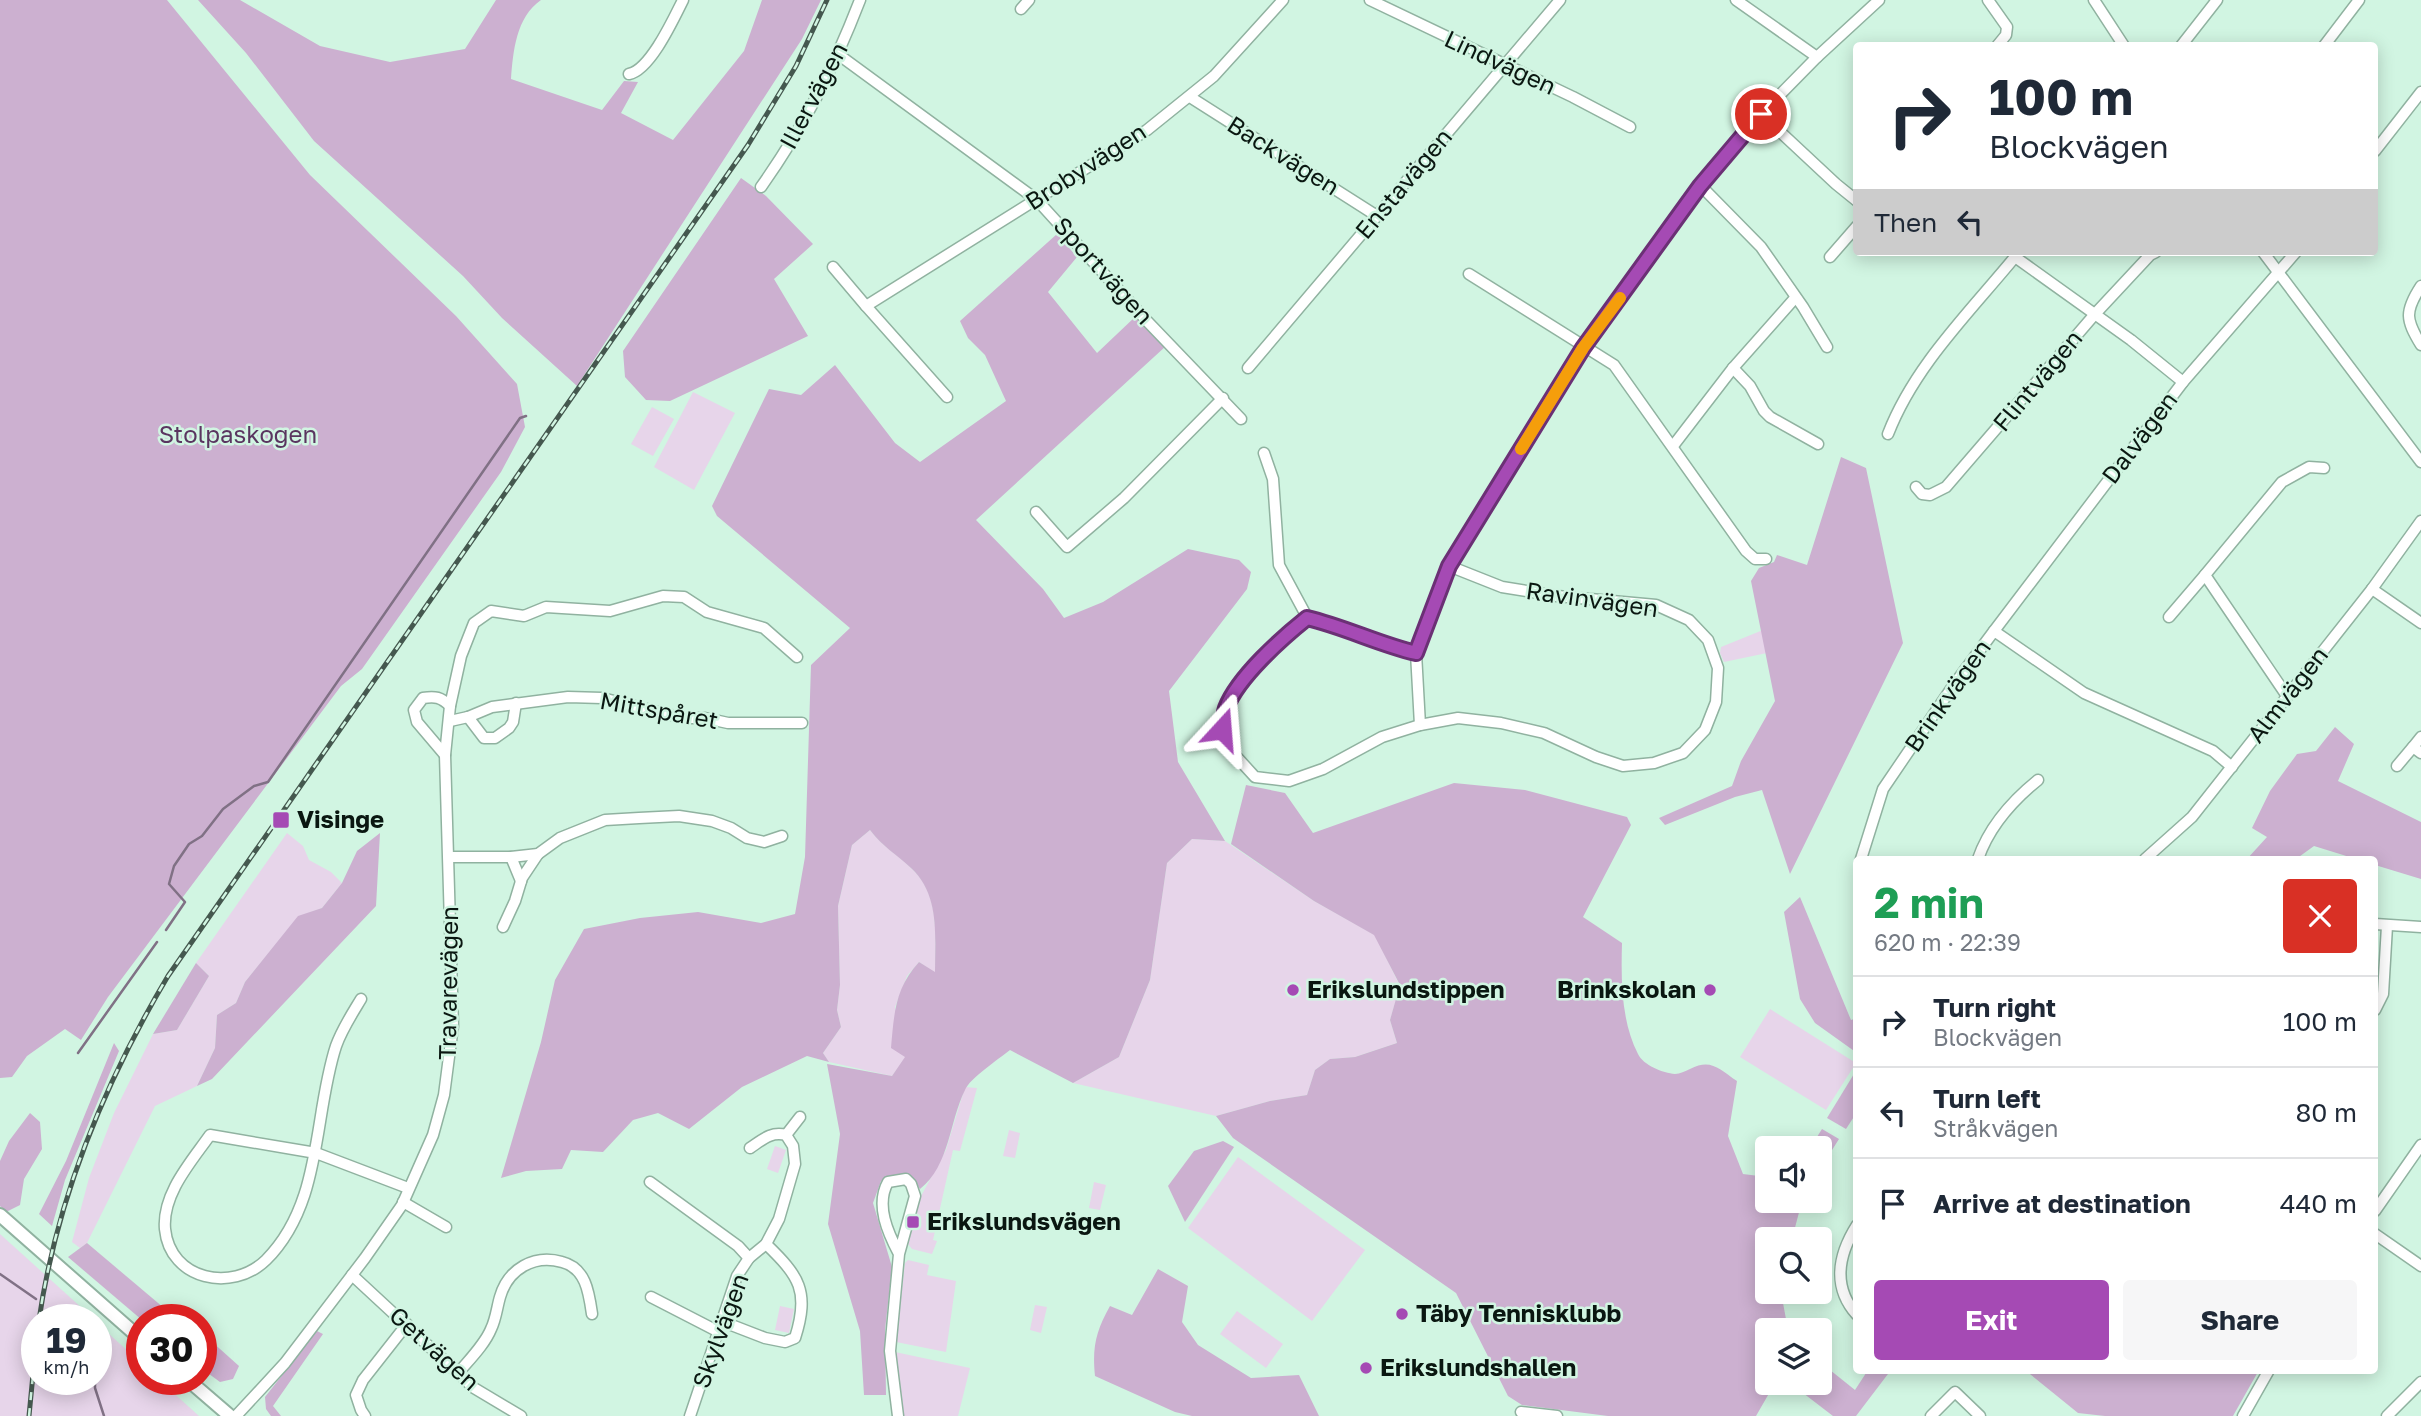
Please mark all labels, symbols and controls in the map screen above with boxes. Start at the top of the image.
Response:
street label: Lindvägen [1440,23,1561,100]
street label: Illervägen [772,37,853,154]
text: 100 m [1989,67,2133,126]
icon: right [1874,70,1965,161]
pin [1731,84,1791,144]
icon: arrive [1742,95,1780,133]
street label: Backvägen [1222,109,1345,201]
street label: Brobyvägen [1019,116,1151,215]
street label: Enstavägen [1348,122,1457,244]
text: Blockvägen [1989,127,2169,165]
icon: left [1951,203,1989,241]
text: Then [1874,207,1937,238]
street label: Sportvägen [1048,210,1160,330]
street label: Flintvägen [1986,324,2087,436]
street label: Dalvägen [2095,385,2183,489]
park label: Stolpaskogen [159,419,317,448]
street label: Ravinvägen [1524,575,1660,622]
street label: Brinkvägen [1897,633,1996,757]
street label: Almvägen [2240,640,2333,748]
street label: Mittspåret [598,685,721,734]
position arrow [1185,692,1259,766]
place label: Visinge [297,804,384,833]
marker: Visinge [271,810,291,830]
text: 2 min [1874,877,1984,927]
button: close [2283,879,2357,953]
street label: Travarevägen [432,906,463,1060]
text: 620 m · 22:39 [1874,928,2021,956]
place label: Erikslundstippen [1307,974,1504,1003]
place label: Brinkskolan [1557,974,1696,1003]
marker: Erikslundstippen [1285,982,1301,998]
marker: Brinkskolan [1702,982,1718,998]
text: Turn right [1933,992,2056,1023]
icon: right [1874,1003,1912,1041]
text: 100 m [2283,1006,2357,1037]
text: Blockvägen [1933,1023,2062,1051]
text: Turn left [1933,1083,2041,1114]
icon: left [1874,1094,1912,1132]
text: 80 m [2296,1097,2357,1128]
text: Stråkvägen [1933,1114,2058,1142]
map controls [1755,1136,1832,1395]
button: sound [1755,1136,1832,1213]
icon: arrive [1874,1185,1912,1223]
text: Arrive at destination [1933,1188,2191,1219]
text: 440 m [2280,1188,2357,1219]
place label: Erikslundsvägen [927,1206,1121,1235]
marker: Erikslundsvägen [905,1214,921,1230]
button: search [1755,1227,1832,1304]
street label: Skylvägen [685,1269,754,1392]
button: Exit [1874,1280,2109,1360]
button: Share [2123,1280,2357,1360]
place label: Täby Tennisklubb [1416,1298,1621,1327]
street label: Getvägen [384,1300,486,1396]
speed limit sign: 30 [126,1304,217,1395]
marker: Täby Tennisklubb [1394,1306,1410,1322]
button: layers [1755,1318,1832,1395]
text: 19 [46,1319,87,1361]
place label: Erikslundshallen [1380,1352,1576,1381]
text: km/h [44,1356,89,1378]
marker: Erikslundshallen [1358,1360,1374,1376]

